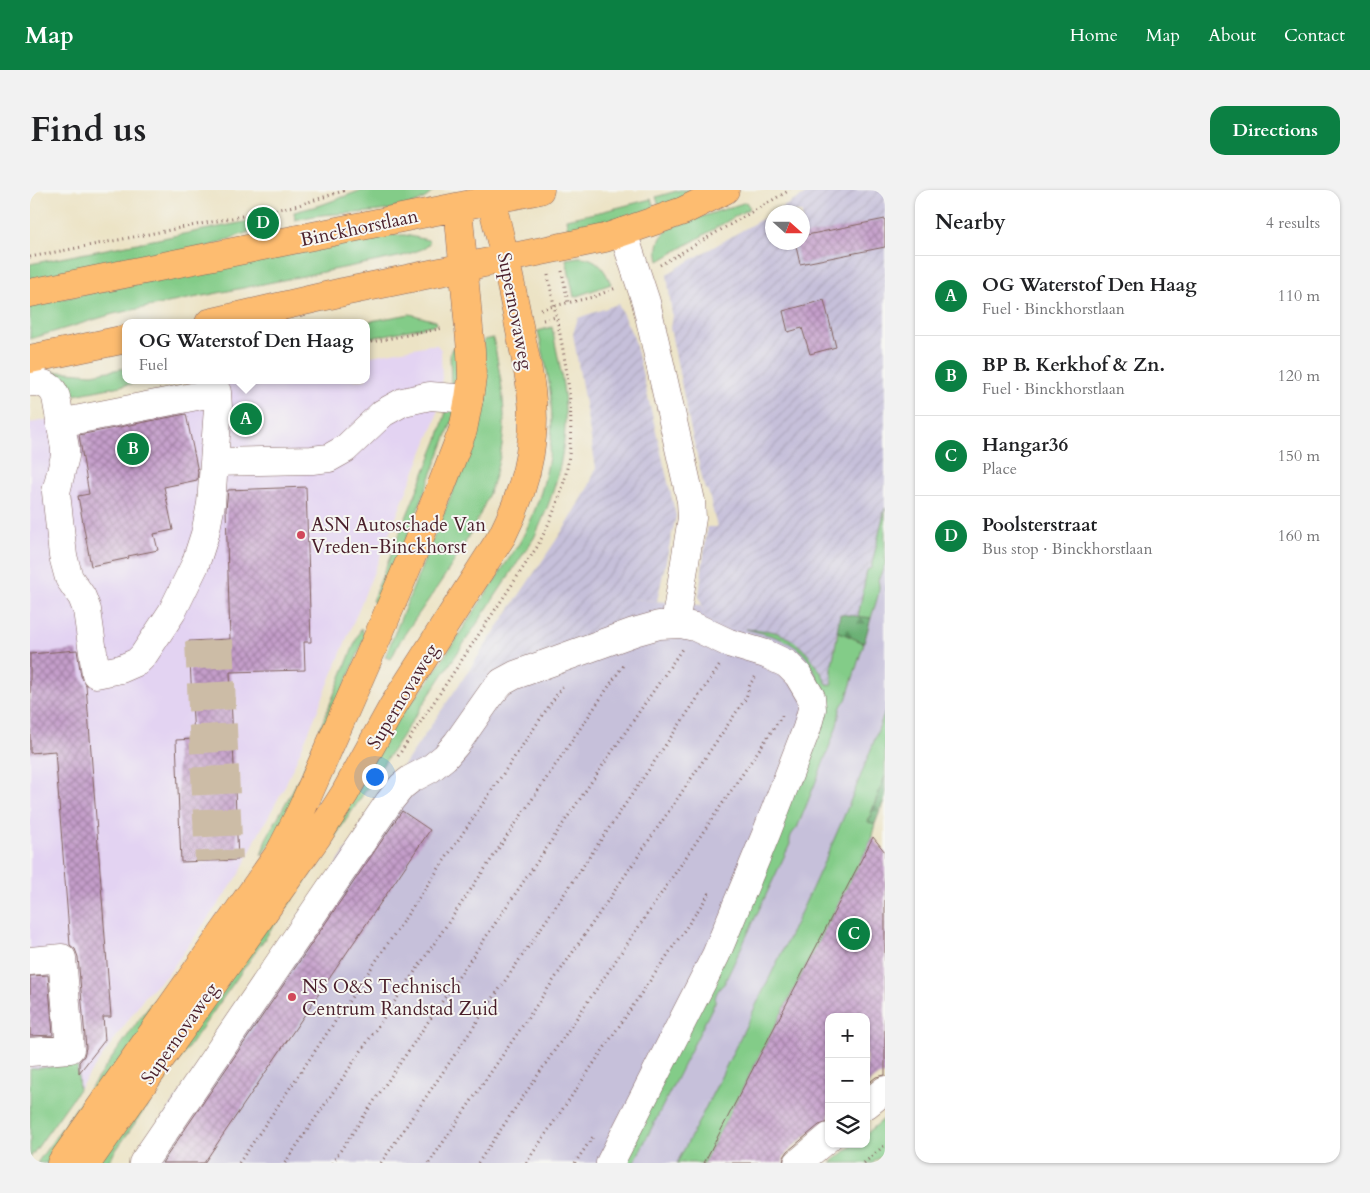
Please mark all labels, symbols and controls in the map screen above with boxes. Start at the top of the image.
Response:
text: Map [25,19,74,52]
text: Home [1070,23,1118,48]
text: Map [1146,23,1180,48]
text: About [1208,23,1256,48]
text: Contact [1284,23,1345,48]
text: Find us [30,106,146,154]
button: Directions [1210,106,1340,155]
street label: Binckhorstlaan [298,203,421,253]
pin: D [247,204,279,242]
north arrow [765,205,810,250]
text: Nearby [935,208,1006,237]
text: 4 results [1266,212,1320,234]
street label: Supernovaweg [491,250,539,372]
text: OG Waterstof Den Haag [982,272,1197,298]
text: A [945,285,957,307]
text: 110 m [1278,285,1320,307]
text: Fuel · Binckhorstlaan [982,298,1125,320]
popup [122,319,370,384]
text: OG Waterstof Den Haag [139,328,353,354]
text: BP B. Kerkhof & Zn. [982,352,1165,378]
text: Fuel [139,354,168,376]
text: B [945,365,957,387]
text: 120 m [1278,365,1320,387]
text: Fuel · Binckhorstlaan [982,378,1125,400]
pin: A [230,400,262,438]
pin: B [117,430,149,468]
text: Hangar36 [982,432,1068,458]
text: C [945,445,957,467]
text: 150 m [1278,445,1320,467]
text: Place [982,458,1017,480]
place label: ASN Autoschade Van Vreden-Binckhorst [311,512,486,560]
text: Poolsterstraat [982,512,1097,538]
text: D [944,525,958,547]
text: 160 m [1278,525,1320,547]
marker: ASN Autoschade Van Vreden-Binckhorst [295,529,307,541]
text: Bus stop · Binckhorstlaan [982,538,1153,560]
street label: Supernovaweg [361,639,445,754]
your location [362,764,388,790]
pin: C [838,915,870,953]
place label: NS O&S Technisch Centrum Randstad Zuid [302,974,498,1022]
street label: Supernovaweg [135,977,225,1090]
marker: NS O&S Technisch Centrum Randstad Zuid [286,991,298,1003]
map controls [825,1013,870,1148]
button: + [825,1013,870,1058]
button: − [825,1058,870,1103]
button: layers [825,1103,870,1148]

